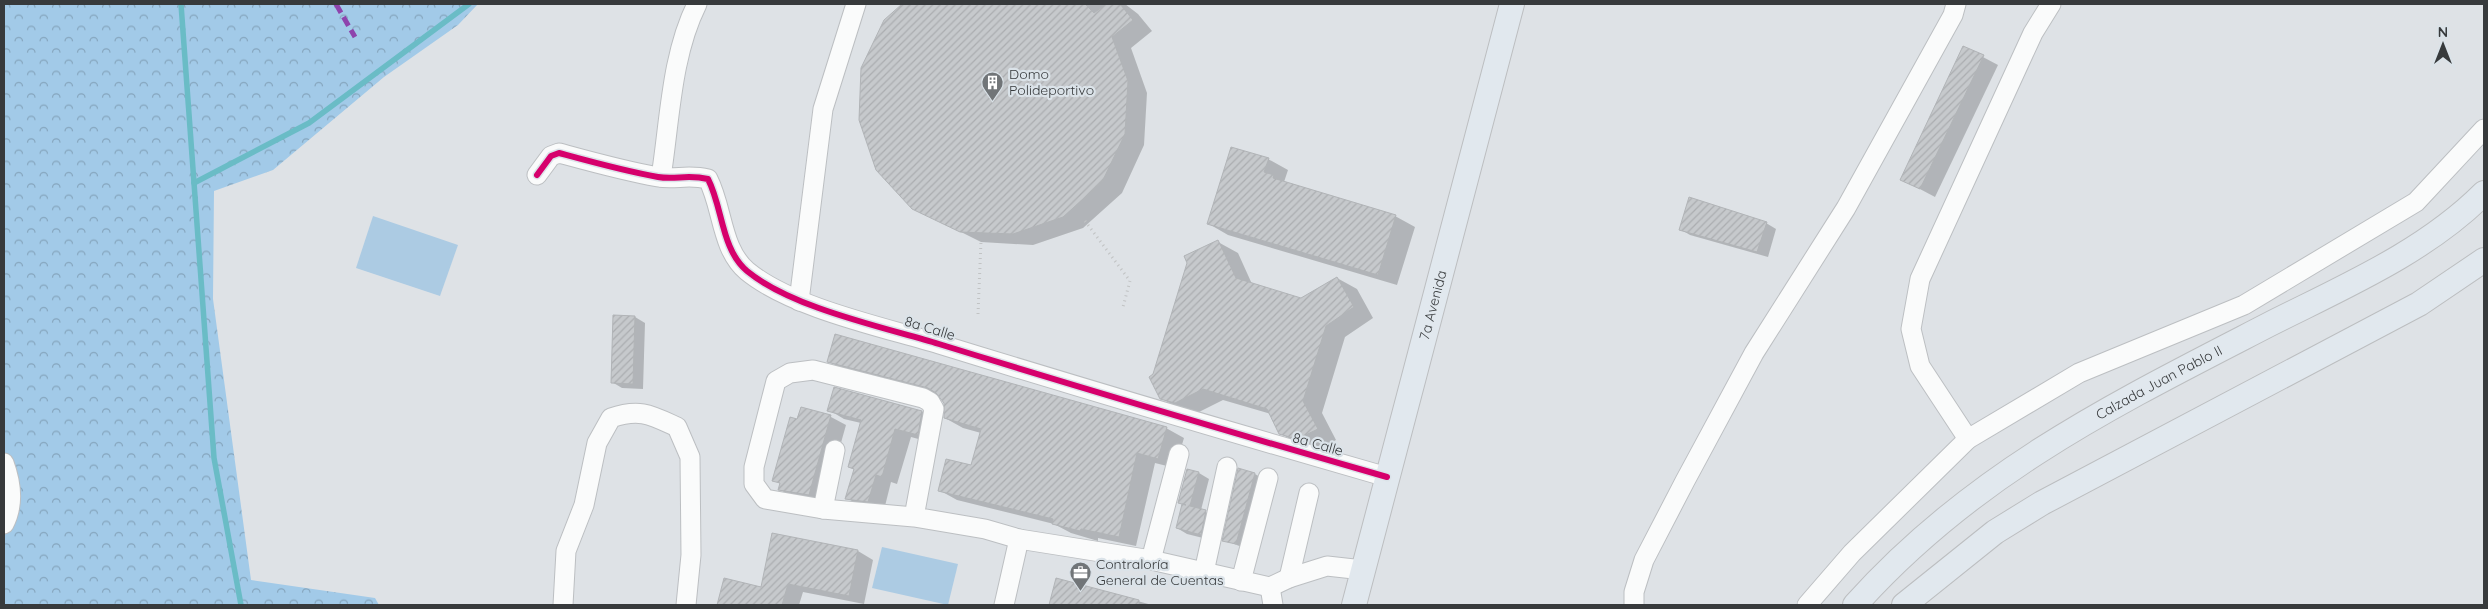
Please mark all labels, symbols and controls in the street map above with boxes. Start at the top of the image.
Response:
north arrow [2418,20,2468,70]
text: N [2438,23,2448,41]
place label: Domo Polideportivo [1009,65,1094,99]
building icon: Domo Polideportivo [981,70,1005,101]
street label: 7a Avenida [1415,268,1451,342]
street label: 8a Calle [903,312,957,344]
street label: Calzada Juan Pablo II [2093,341,2225,424]
street label: 8a Calle [1291,428,1345,460]
place label: Contraloría General de Cuentas [1096,555,1224,589]
office icon: Contraloría General de Cuentas [1068,560,1092,591]

